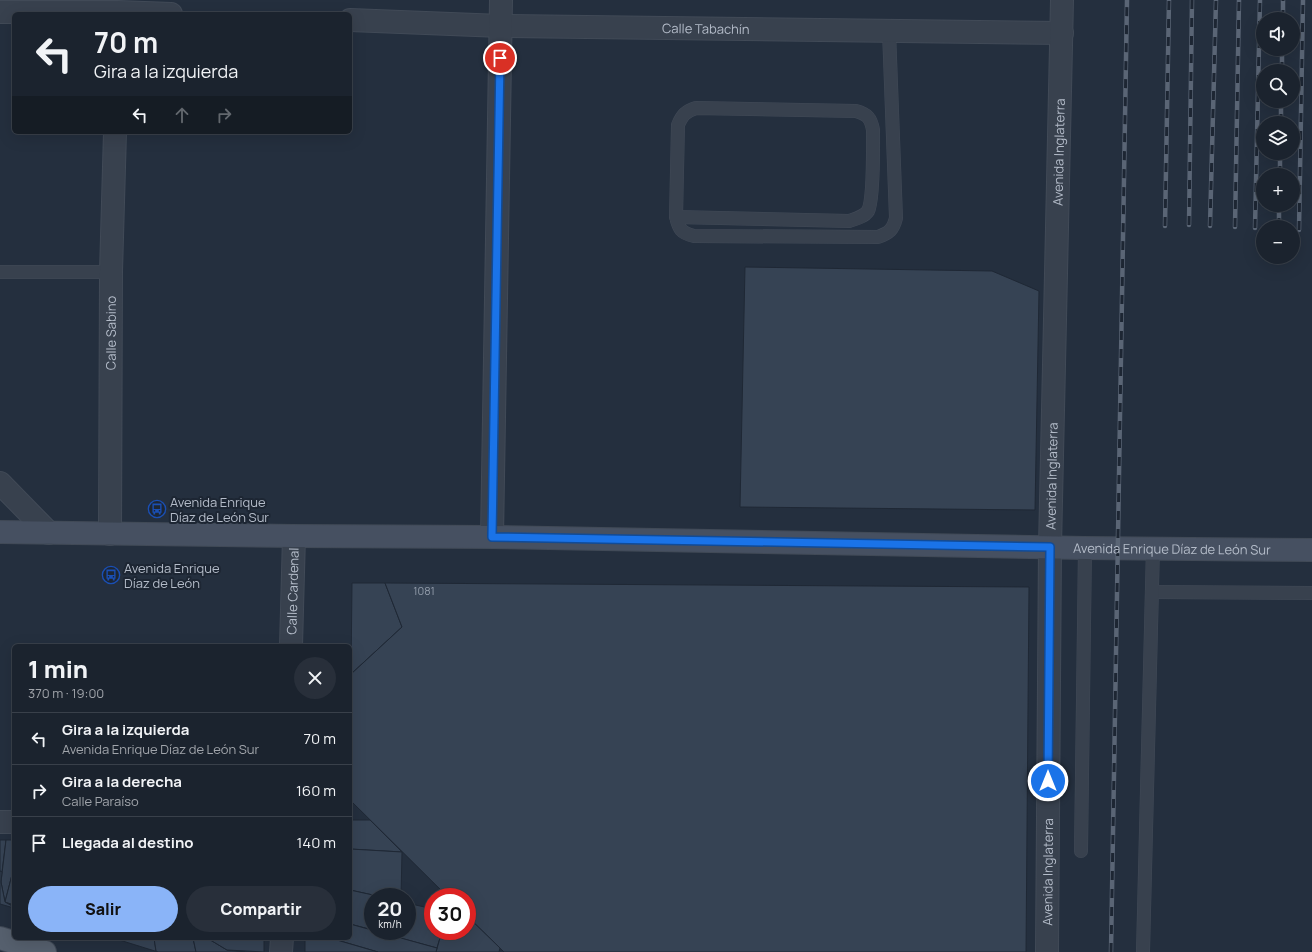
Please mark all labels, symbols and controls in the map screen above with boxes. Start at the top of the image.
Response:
map controls [1256,12,1300,264]
button: sound [1256,12,1300,56]
street label: Calle Tabachín [662,19,750,38]
text: 70 m [94,23,158,61]
icon: left [28,28,80,80]
pin [483,41,517,75]
icon: arrive [489,47,511,69]
text: Gira a la izquierda [94,59,238,83]
button: search [1256,64,1300,108]
street label: Avenida Inglaterra [1048,98,1069,206]
icon: left [129,104,151,126]
icon: ahead [171,104,193,126]
icon: right [213,104,235,126]
button: layers [1256,116,1300,160]
button: + [1256,168,1300,212]
button: − [1256,220,1300,264]
street label: Calle Sabino [102,296,120,370]
street label: Avenida Inglaterra [1041,422,1062,530]
place label: Avenida Enrique Díaz de León Sur [170,493,269,526]
bus stop icon: Avenida Enrique Díaz de León Sur [147,499,167,519]
street label: Avenida Enrique Díaz de León Sur [1073,539,1271,559]
street label: Calle Cardenal [282,547,303,635]
place label: Avenida Enrique Díaz de León [124,559,220,592]
bus stop icon: Avenida Enrique Díaz de León [101,565,121,585]
house number: 1081 [413,583,435,598]
text: 1 min [28,652,88,685]
button: close [294,657,336,699]
text: 370 m · 19:00 [28,684,104,702]
text: Gira a la izquierda [62,719,189,740]
icon: left [28,728,50,750]
text: 70 m [304,728,336,749]
text: Avenida Enrique Díaz de León Sur [62,740,259,758]
position arrow [1027,760,1069,802]
text: Gira a la derecha [62,771,182,792]
icon: right [28,780,50,802]
text: 160 m [296,780,336,801]
text: Calle Paraíso [62,792,139,810]
street label: Avenida Inglaterra [1038,818,1057,926]
icon: arrive [28,832,50,854]
text: Llegada al destino [62,832,194,853]
text: 140 m [296,832,336,853]
button: Salir [28,886,178,932]
button: Compartir [186,886,336,932]
speed limit sign: 30 [424,888,476,940]
text: 20 [377,895,403,922]
text: km/h [378,917,402,931]

